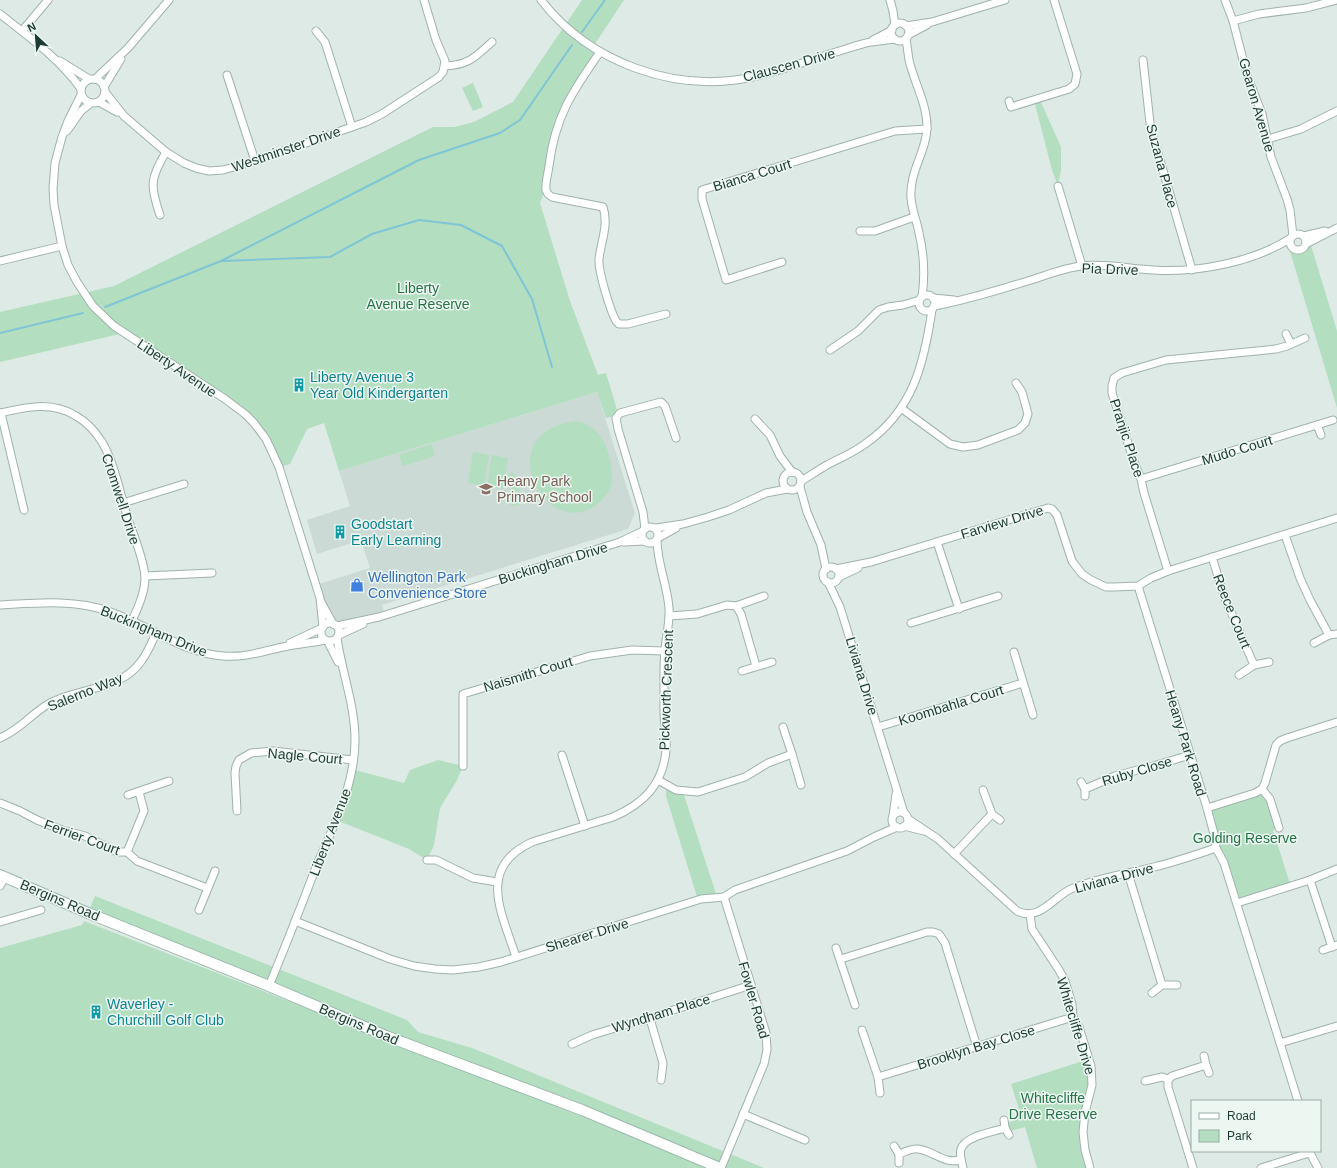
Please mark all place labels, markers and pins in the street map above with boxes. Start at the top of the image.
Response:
place label: Liberty Avenue 3 Year Old Kindergarten [310,369,448,401]
building icon: Liberty Avenue 3 Year Old Kindergarten [291,377,307,393]
place label: Heany Park Primary School [497,473,592,505]
school or university icon: Heany Park Primary School [478,481,494,497]
place label: Goodstart Early Learning [351,516,441,548]
building icon: Goodstart Early Learning [332,524,348,540]
place label: Wellington Park Convenience Store [368,569,487,601]
shop icon: Wellington Park Convenience Store [349,577,365,593]
place label: Waverley - Churchill Golf Club [107,996,224,1028]
building icon: Waverley - Churchill Golf Club [88,1004,104,1020]

